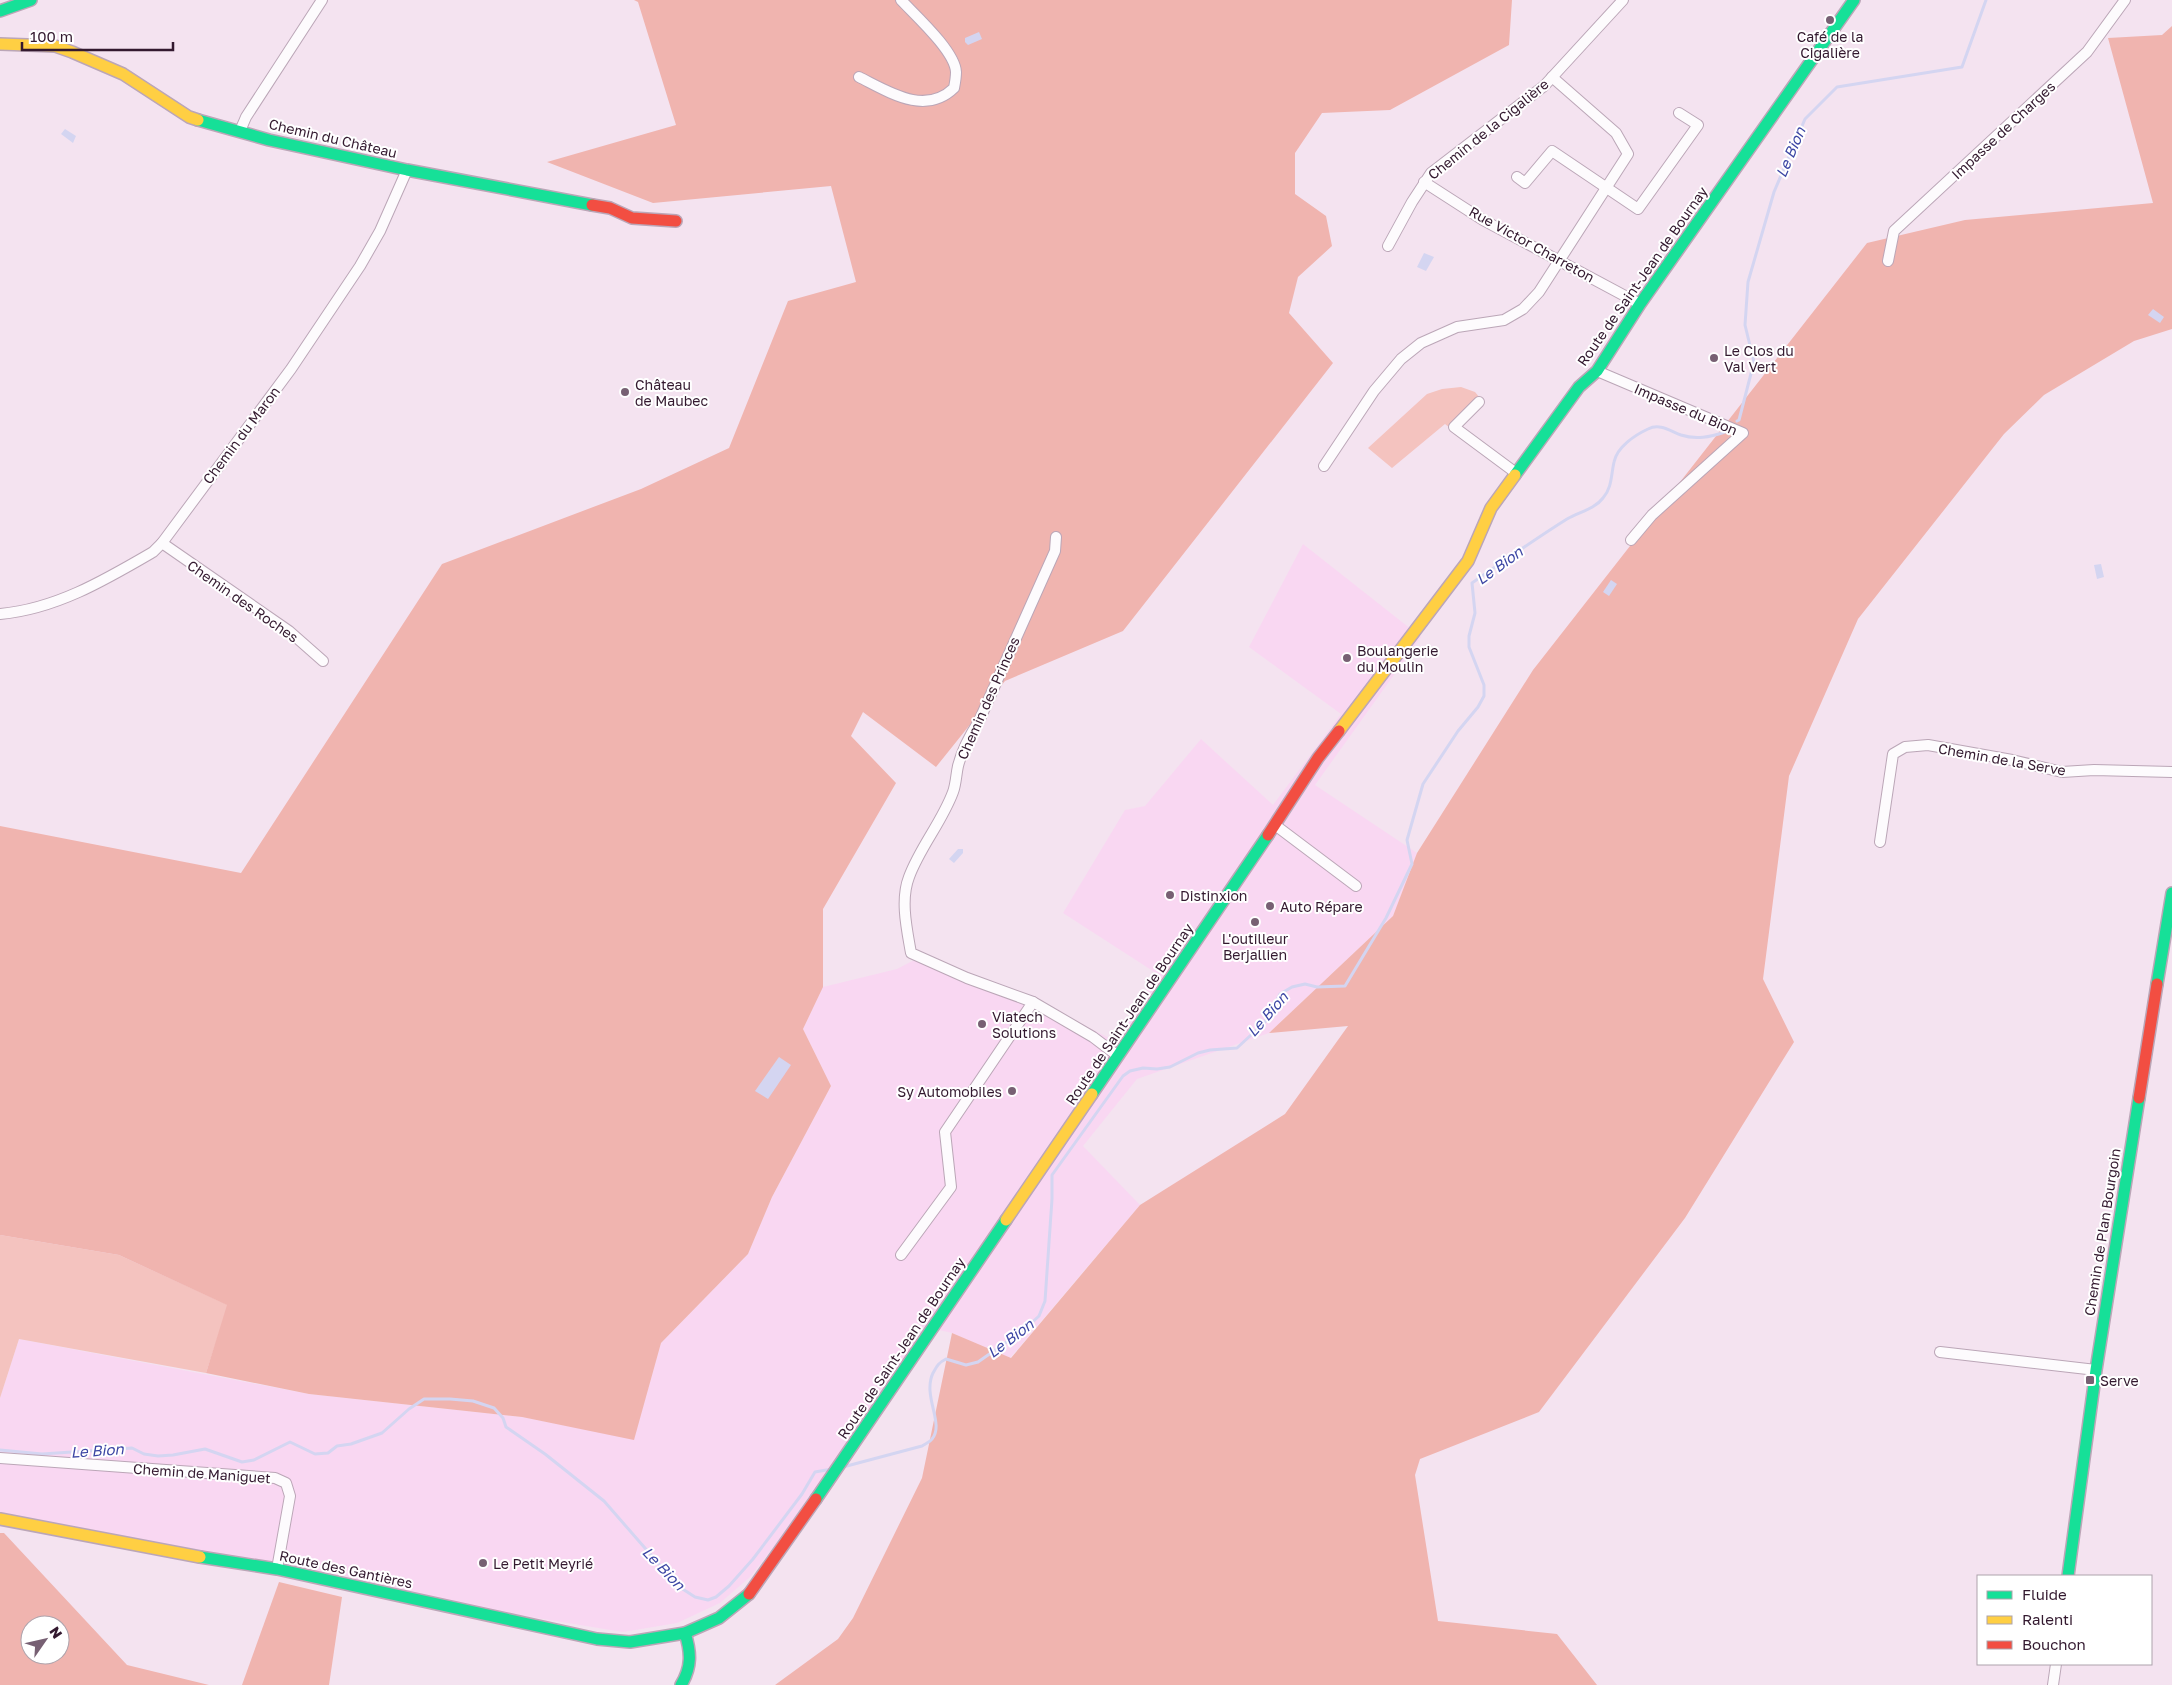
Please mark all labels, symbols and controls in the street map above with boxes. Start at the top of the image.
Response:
marker: Café de la Cigalière [1824,14,1836,26]
scale bar [22,20,174,52]
text: 100 m [30,27,73,45]
place label: Café de la Cigalière [1797,28,1863,61]
street label: Chemin de la Cigalière [1424,75,1552,183]
street label: Impasse de Charges [1948,78,2058,182]
street label: Chemin du Château [267,115,399,161]
water label: Le Bion [1771,123,1809,180]
street label: Route de Saint-Jean de Bournay [1573,183,1711,369]
street label: Rue Victor Charreton [1466,202,1598,286]
place label: Le Clos du Val Vert [1724,342,1794,375]
marker: Le Clos du Val Vert [1708,352,1720,364]
place label: Château de Maubec [635,376,708,409]
street label: Impasse du Bion [1632,380,1740,438]
street label: Chemin du Maron [199,383,283,487]
marker: Château de Maubec [619,386,631,398]
water label: Le Bion [1472,542,1526,588]
street label: Chemin des Roches [184,556,302,646]
street label: Chemin des Princes [953,634,1023,762]
place label: Boulangerie du Moulin [1357,642,1438,675]
marker: Boulangerie du Moulin [1341,652,1353,664]
street label: Chemin de la Serve [1937,739,2067,779]
place label: Distinxion [1180,887,1247,904]
marker: Distinxion [1164,889,1176,901]
place label: Auto Répare [1280,898,1363,915]
marker: Auto Répare [1264,900,1276,912]
marker: L'outilleur Berjallien [1249,916,1261,928]
street label: Route de Saint-Jean de Bournay [1062,920,1196,1108]
place label: L'outilleur Berjallien [1222,930,1289,963]
water label: Le Bion [1243,987,1292,1040]
place label: Viatech Solutions [992,1008,1056,1041]
marker: Viatech Solutions [976,1018,988,1030]
place label: Sy Automobiles [897,1083,1002,1100]
marker: Sy Automobiles [1006,1085,1018,1097]
street label: Chemin de Plan Bourgoin [2080,1147,2124,1317]
street label: Route de Saint-Jean de Bournay [834,1254,968,1442]
water label: Le Bion [983,1314,1037,1361]
place label: Serve [2100,1372,2139,1389]
marker: Serve [2084,1374,2096,1386]
water label: Le Bion [70,1439,125,1461]
street label: Chemin de Maniguet [133,1460,271,1486]
water label: Le Bion [639,1543,689,1594]
street label: Route des Gantières [278,1547,414,1591]
place label: Le Petit Meyrié [493,1555,593,1572]
marker: Le Petit Meyrié [477,1557,489,1569]
legend [1977,1575,2152,1665]
text: Fluide [2022,1585,2067,1603]
text: Ralenti [2022,1610,2073,1628]
north arrow [20,1615,70,1665]
text: N [46,1623,66,1642]
text: Bouchon [2022,1635,2086,1653]

